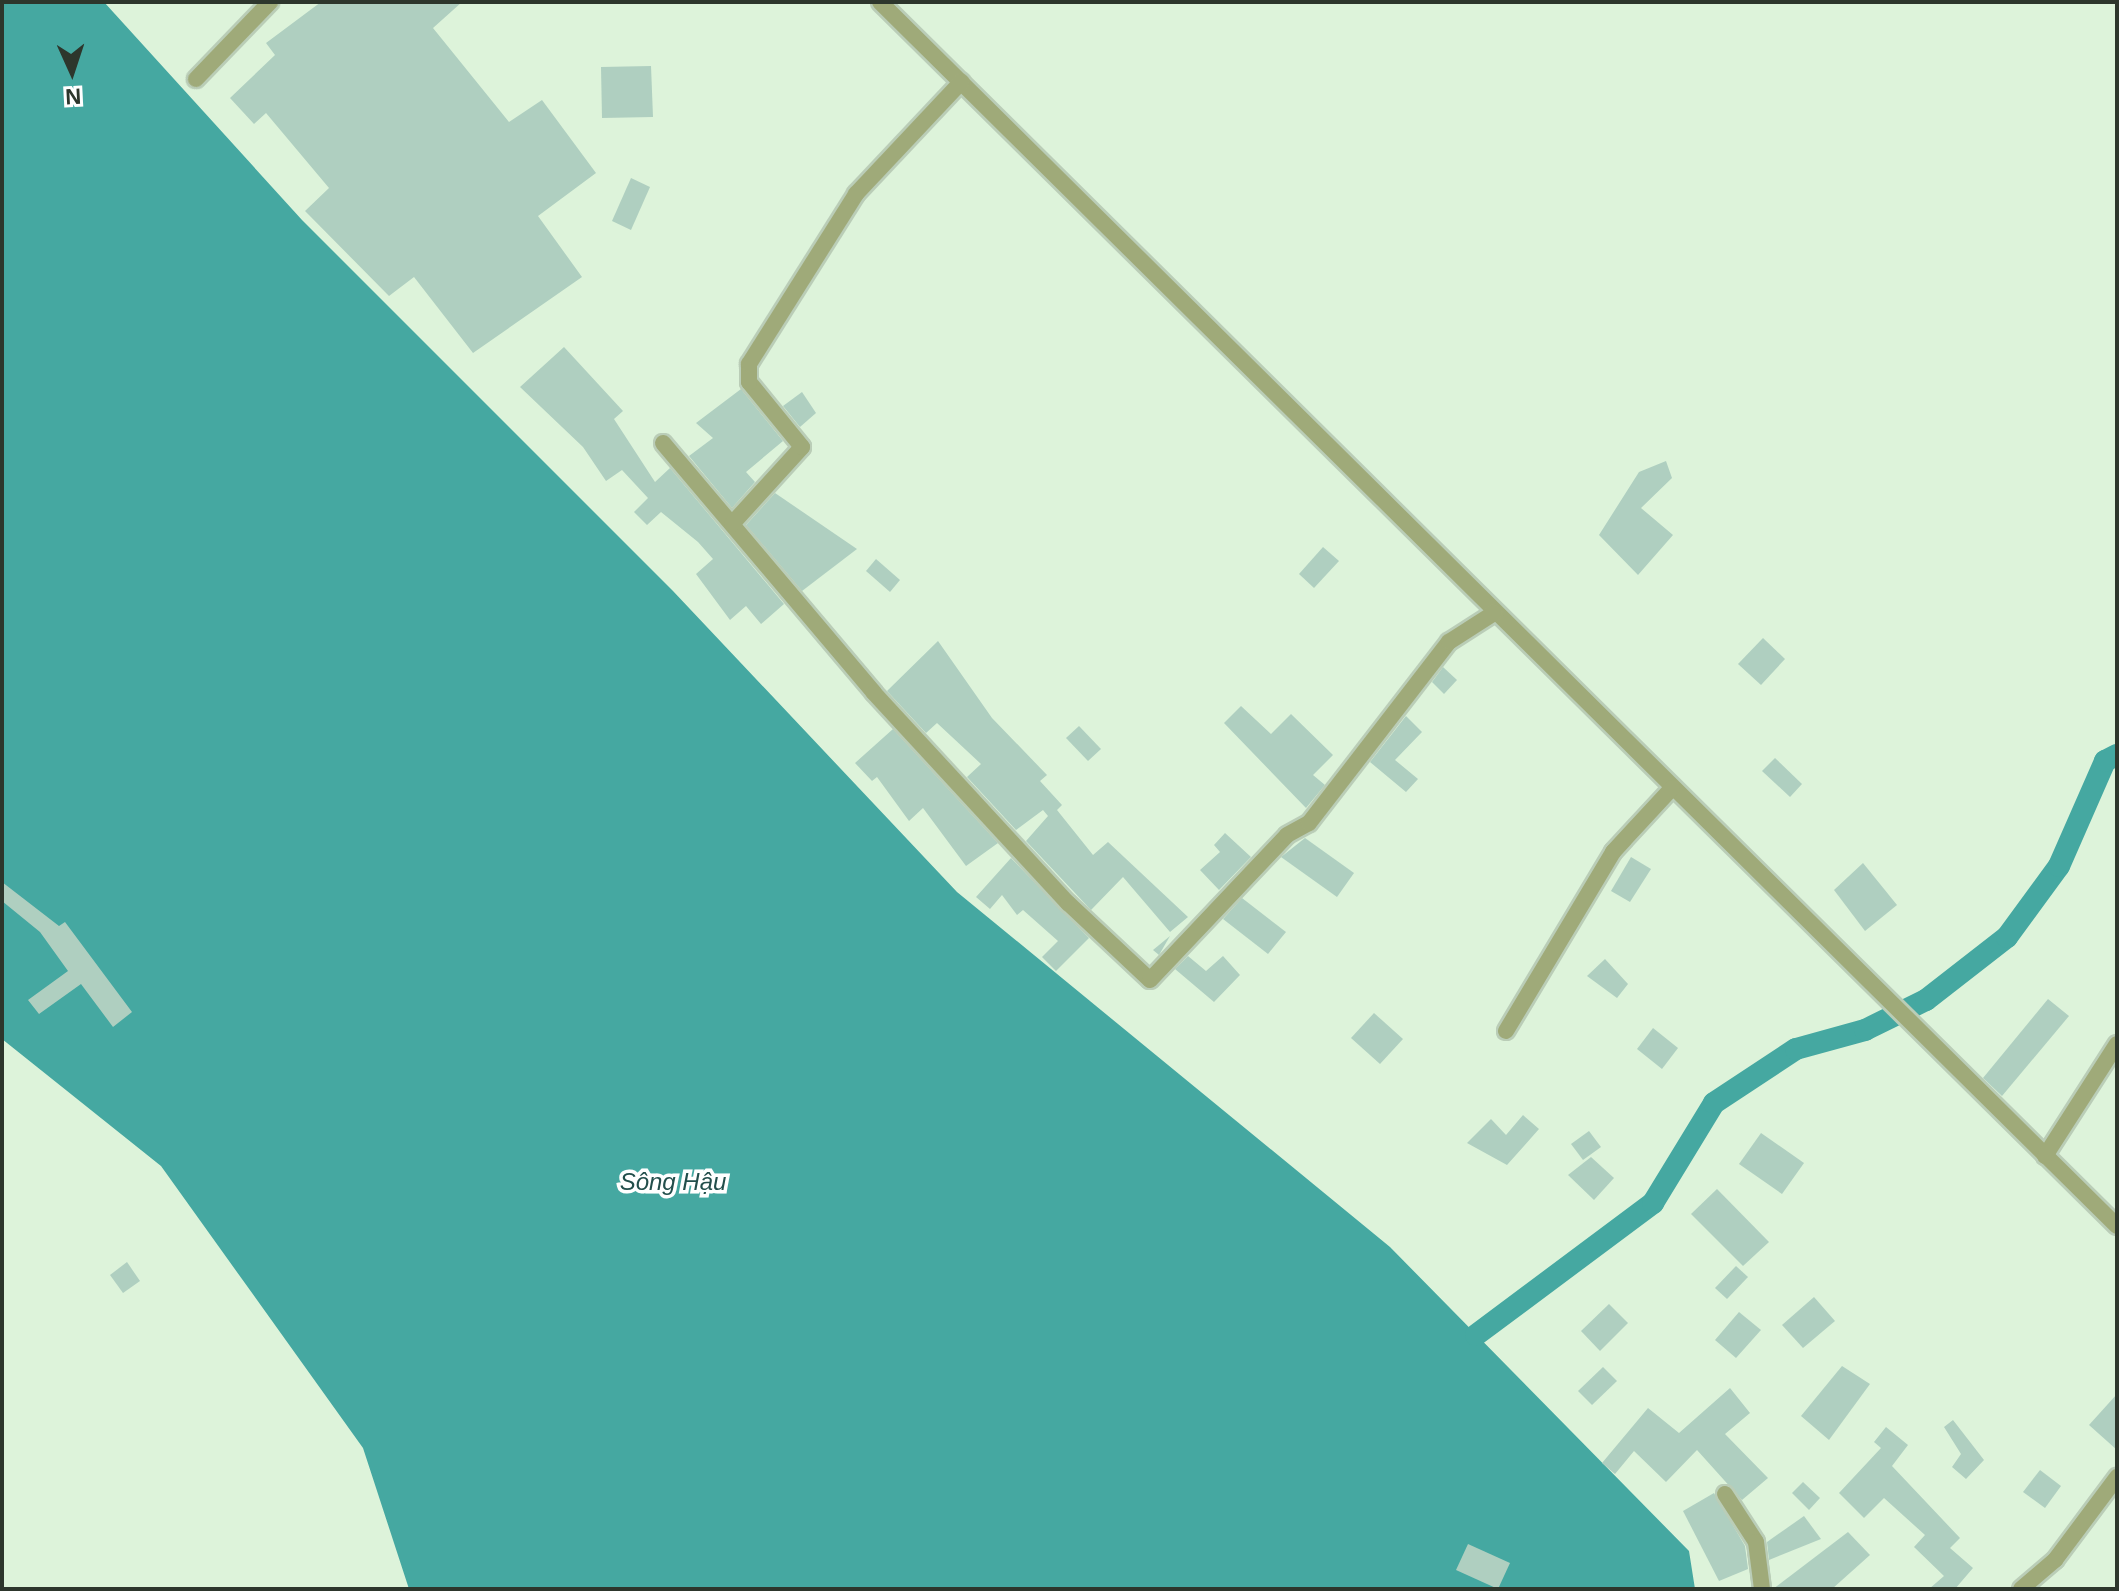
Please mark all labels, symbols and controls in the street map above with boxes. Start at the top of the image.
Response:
north arrow [32,32,112,112]
text: N [65,84,82,109]
water label: Sông Hậu [620,1168,726,1196]

